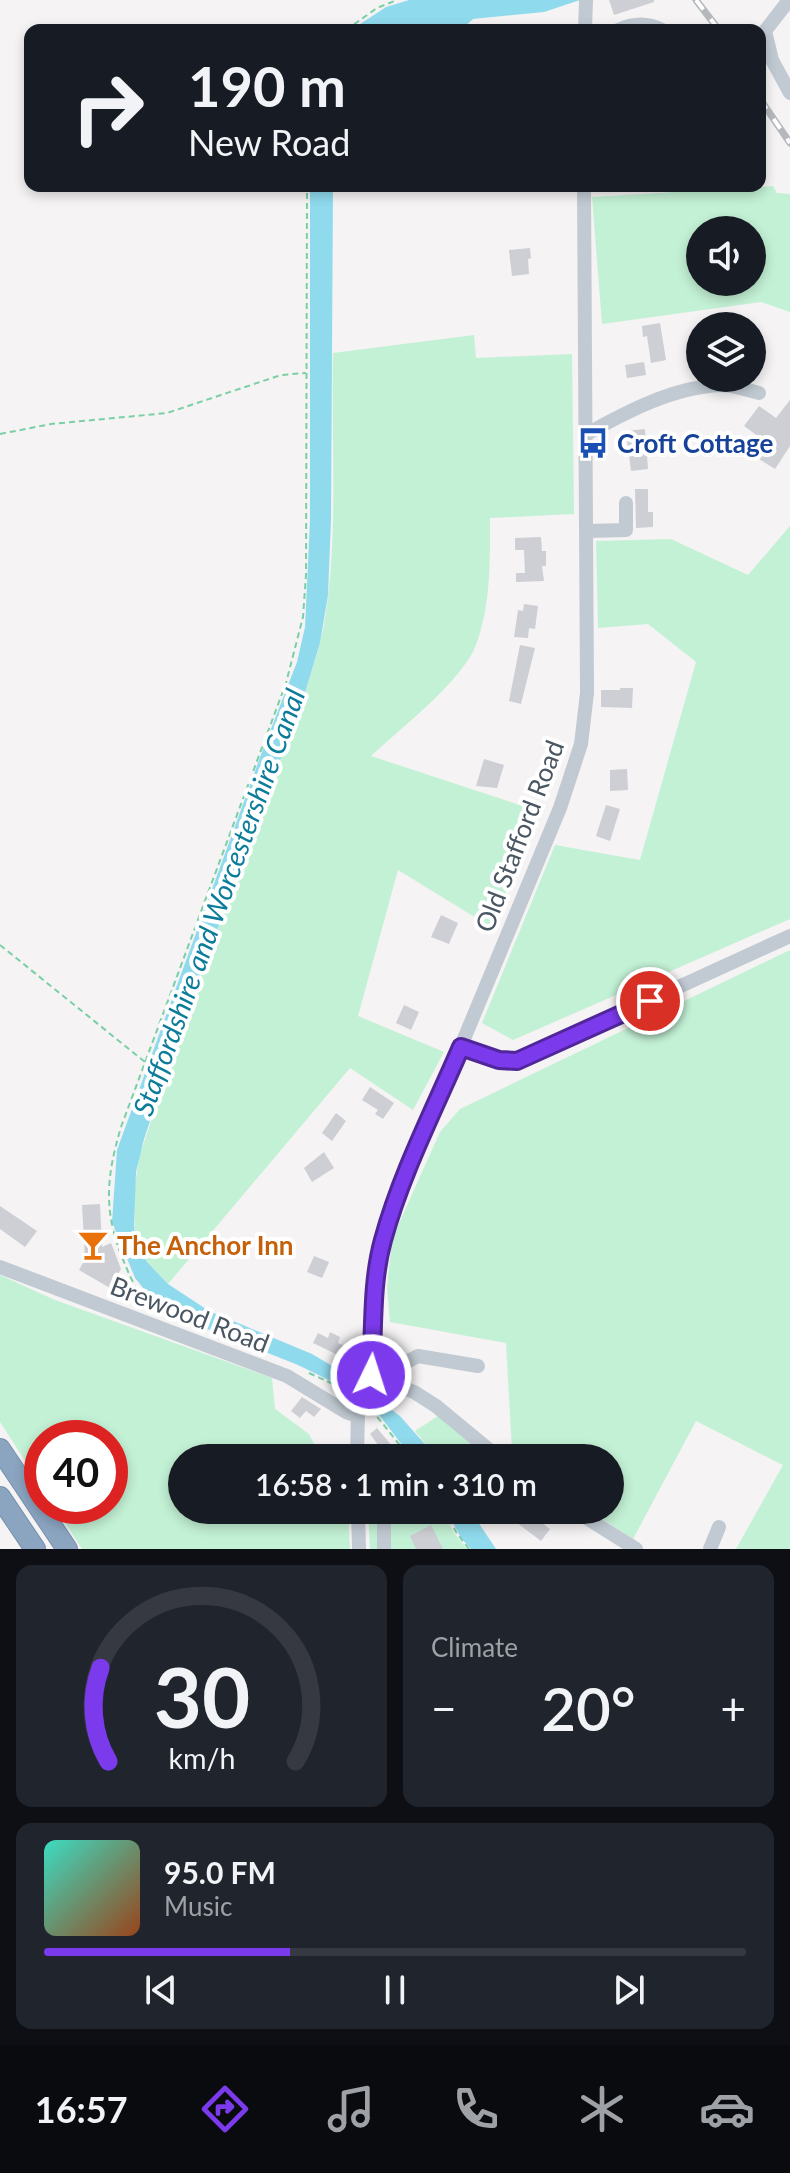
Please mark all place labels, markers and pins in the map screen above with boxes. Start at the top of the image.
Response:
bus stop icon: Croft Cottage [576,426,610,460]
place label: Croft Cottage [617,427,773,459]
pin [616,967,684,1035]
bar icon: The Anchor Inn [76,1228,110,1262]
place label: The Anchor Inn [117,1229,294,1261]

